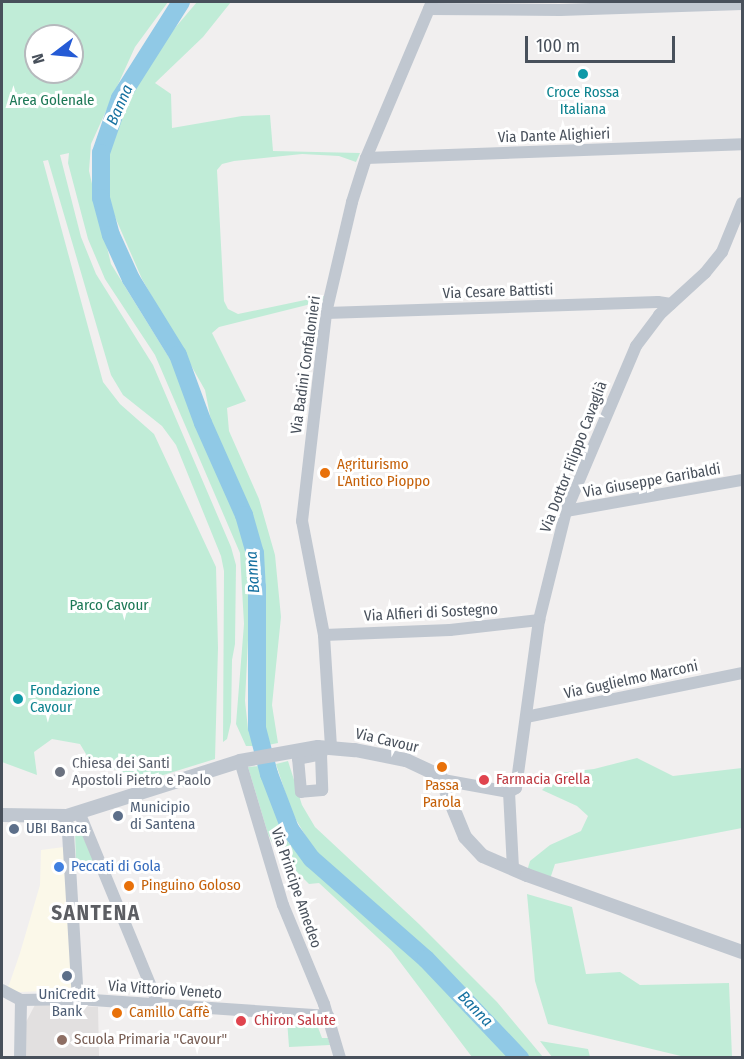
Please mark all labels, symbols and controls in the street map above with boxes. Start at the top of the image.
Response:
north arrow [24,24,84,84]
scale bar [528,24,678,62]
text: 100 m [536,35,580,57]
text: N [28,51,49,66]
marker: Croce Rossa Italiana [576,67,590,81]
water label: Banna [103,82,137,128]
place label: Croce Rossa Italiana [547,83,619,118]
park label: Area Golenale [9,92,95,110]
street label: Via Dante Alighieri [497,125,611,147]
street label: Via Cesare Battisti [442,281,554,303]
street label: Via Badini Confalonieri [287,295,325,435]
street label: Via Dottor Filippo Cavaglià [537,379,611,535]
place label: Agriturismo L'Antico Pioppo [337,455,430,490]
street label: Via Giuseppe Garibaldi [582,460,722,502]
marker: Agriturismo L'Antico Pioppo [318,466,332,480]
water label: Banna [242,550,264,594]
park label: Parco Cavour [70,597,148,615]
street label: Via Alfieri di Sostegno [364,601,498,625]
street label: Via Guglielmo Marconi [562,657,700,703]
place label: Fondazione Cavour [30,681,100,716]
marker: Fondazione Cavour [11,692,25,706]
street label: Via Cavour [354,725,420,757]
place label: Chiesa dei Santi Apostoli Pietro e Paolo [72,754,211,789]
marker: Passa Parola [435,760,449,774]
marker: Chiesa dei Santi Apostoli Pietro e Paolo [53,765,67,779]
place label: Farmacia Grella [496,771,590,789]
marker: Farmacia Grella [477,773,491,787]
place label: Passa Parola [423,776,461,811]
place label: Municipio di Santena [130,798,195,833]
marker: Municipio di Santena [111,809,125,823]
place label: UBI Banca [26,820,88,838]
marker: UBI Banca [7,822,21,836]
street label: Via Principe Amedeo [267,825,325,951]
place label: Peccati di Gola [71,858,161,876]
marker: Peccati di Gola [52,860,66,874]
place label: Pinguino Goloso [141,877,241,895]
marker: Pinguino Goloso [122,879,136,893]
district label: SANTENA [51,900,141,926]
marker: UniCredit Bank [60,969,74,983]
street label: Via Vittorio Veneto [107,977,223,1003]
place label: UniCredit Bank [39,985,95,1020]
water label: Banna [453,987,497,1031]
place label: Camillo Caffè [129,1004,210,1022]
marker: Camillo Caffè [110,1006,124,1020]
marker: Chiron Salute [232,1012,250,1030]
place label: Chiron Salute [254,1012,336,1030]
place label: Scuola Primaria "Cavour" [74,1031,227,1049]
marker: Scuola Primaria "Cavour" [55,1033,69,1047]

